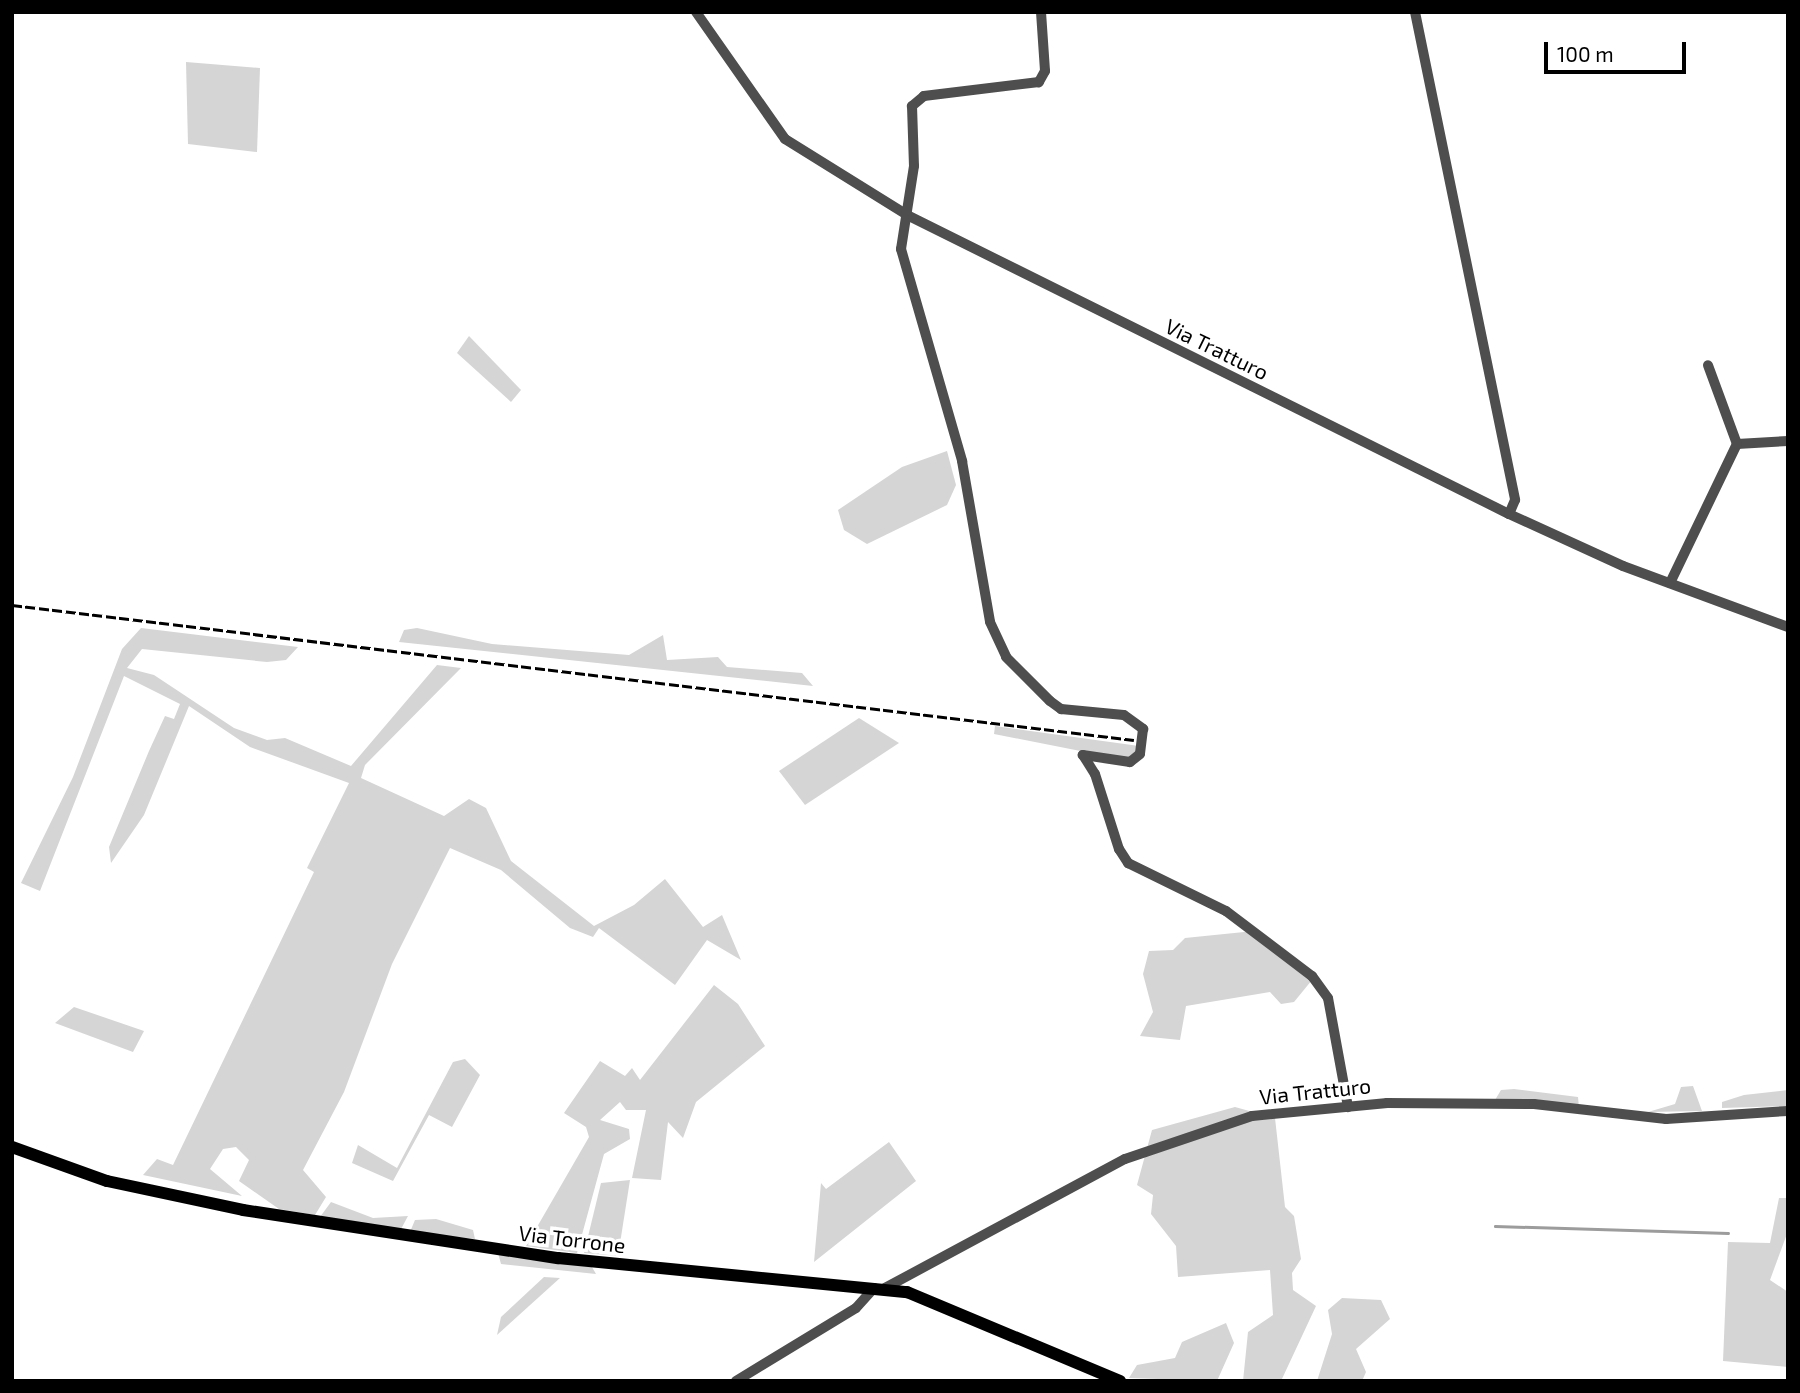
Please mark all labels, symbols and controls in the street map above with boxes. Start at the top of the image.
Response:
scale bar [1548,28,1690,72]
text: 100 m [1557,41,1614,66]
street label: Via Tratturo [1161,313,1273,385]
street label: Via Tratturo [1258,1073,1372,1109]
street label: Via Torrone [517,1220,627,1258]

